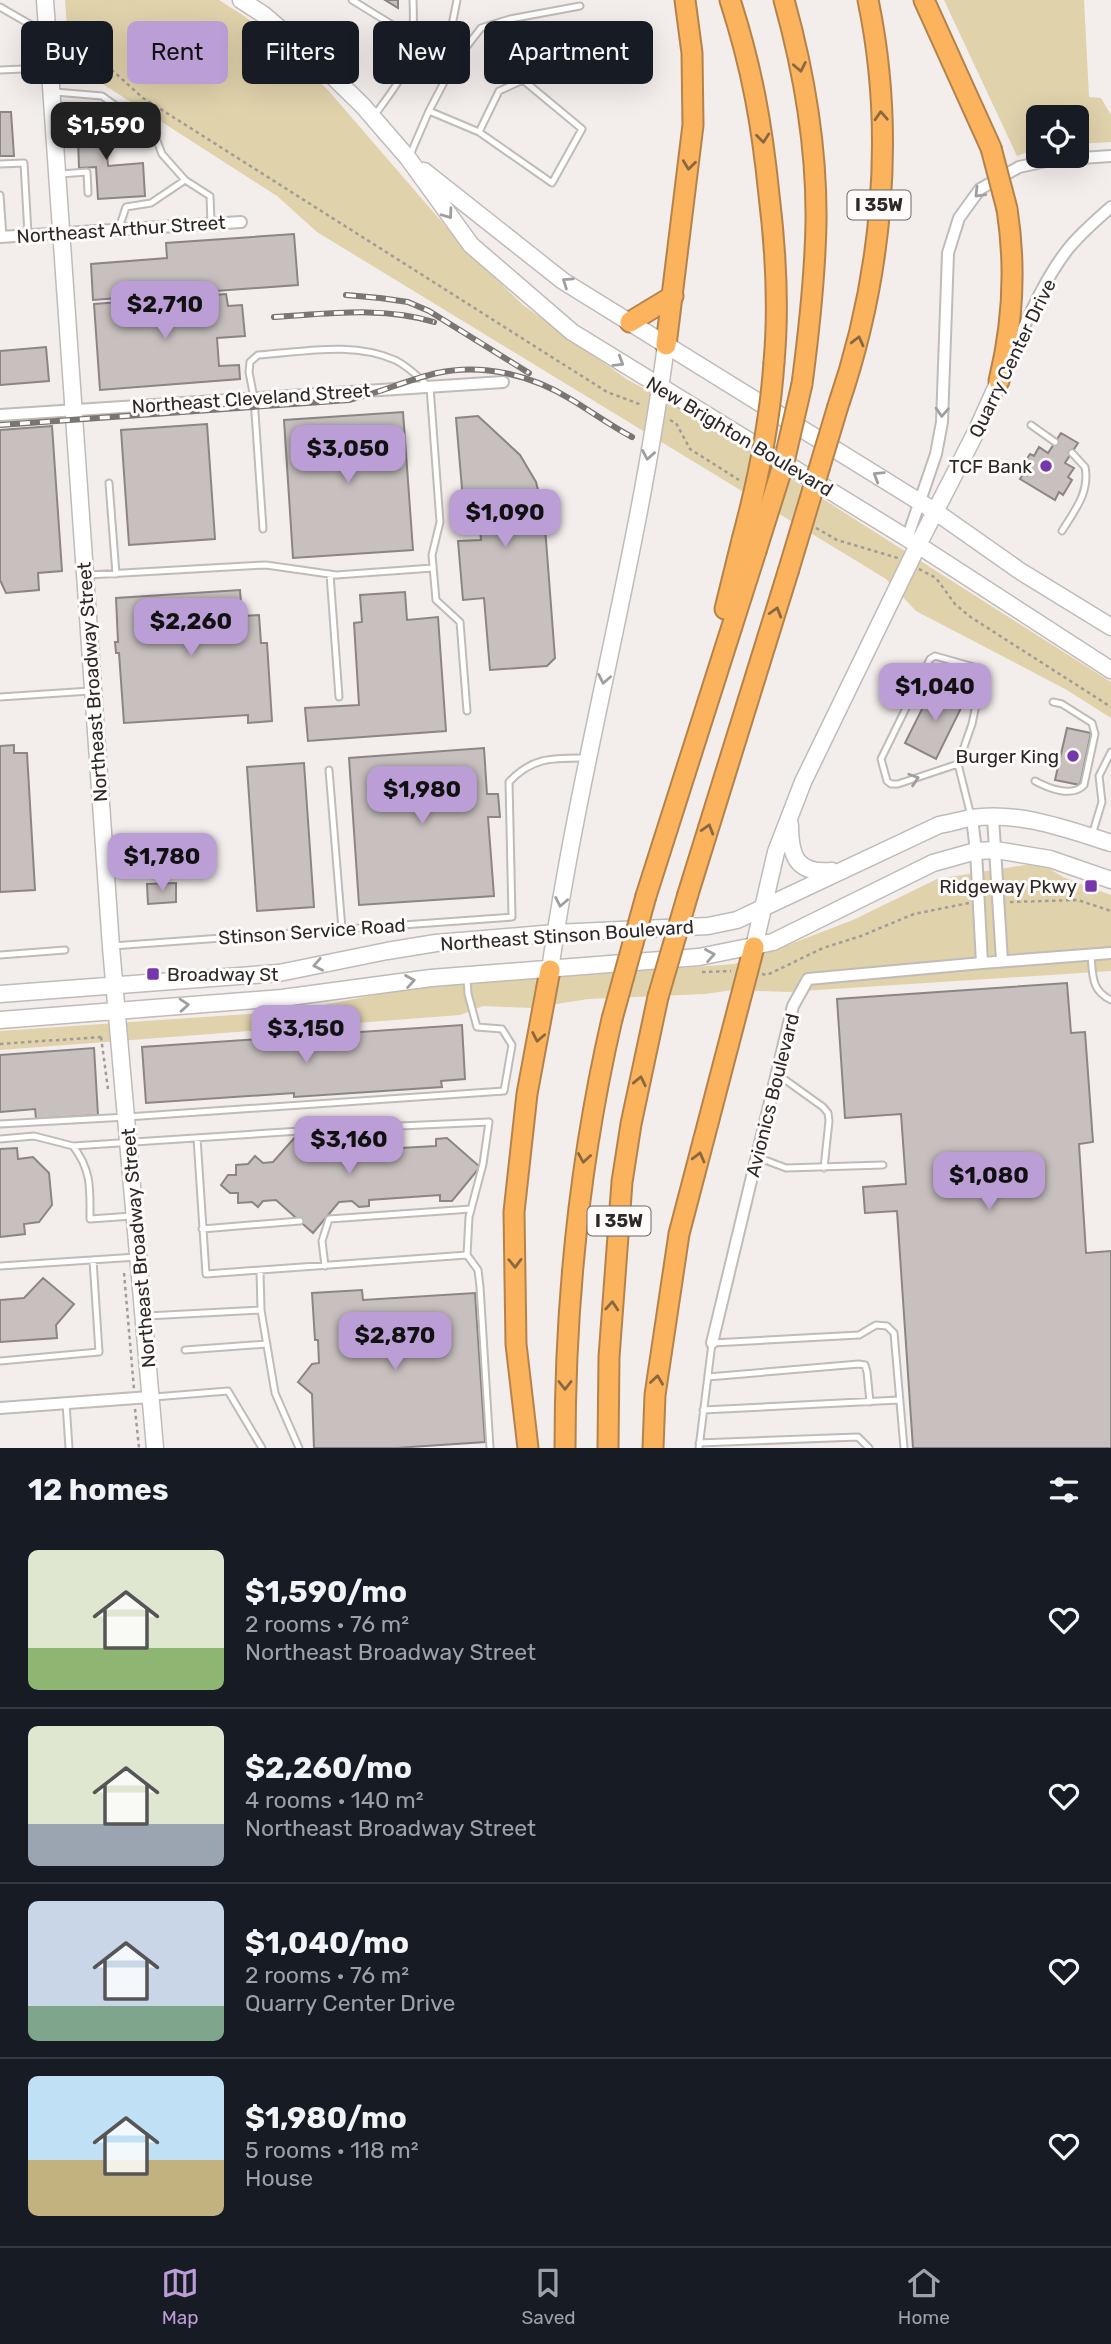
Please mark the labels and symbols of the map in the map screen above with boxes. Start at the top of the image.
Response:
one-way arrow [791,60,806,72]
pin: $1,590 [49,102,163,162]
one-way arrow [874,110,889,121]
one-way arrow [755,132,770,143]
one-way arrow [681,160,696,171]
one-way arrow [974,185,987,198]
road number: I 35W [848,190,910,220]
one-way arrow [440,206,452,219]
street label: Northeast Arthur Street [16,211,227,248]
street label: Quarry Center Drive [964,275,1061,441]
one-way arrow [562,278,575,290]
pin: $2,710 [108,282,222,341]
one-way arrow [850,335,864,347]
one-way arrow [611,353,624,366]
street label: New Brighton Boulevard [642,372,837,501]
street label: Northeast Cleveland Street [131,379,372,418]
one-way arrow [935,406,950,417]
pin: $3,050 [291,426,405,485]
one-way arrow [641,449,656,461]
place label: TCF Bank [949,455,1032,478]
marker: TCF Bank [1038,458,1054,474]
one-way arrow [872,471,885,484]
pin: $1,090 [448,490,562,549]
street label: Northeast Broadway Street [73,561,112,803]
pin: $2,260 [134,598,248,658]
one-way arrow [768,606,782,619]
pin: $1,040 [878,664,992,723]
one-way arrow [598,673,613,685]
place label: Burger King [956,745,1059,768]
marker: Burger King [1065,748,1081,764]
pin: $1,980 [365,766,479,826]
one-way arrow [908,773,920,787]
one-way arrow [700,823,715,835]
pin: $1,780 [105,834,219,893]
place label: Ridgeway Pkwy [939,875,1077,898]
marker: Ridgeway Pkwy [1083,878,1099,894]
one-way arrow [555,896,570,908]
street label: Stinson Service Road [218,913,406,950]
street label: Northeast Stinson Boulevard [439,915,695,956]
one-way arrow [704,948,716,963]
one-way arrow [312,957,324,972]
place label: Broadway St [167,963,279,986]
marker: Broadway St [145,966,161,982]
one-way arrow [405,974,416,989]
one-way arrow [179,998,190,1013]
pin: $3,150 [249,1006,363,1065]
street label: Avionics Boulevard [741,1011,804,1179]
one-way arrow [531,1031,546,1043]
one-way arrow [631,1075,646,1087]
pin: $3,160 [292,1116,406,1176]
street label: Northeast Broadway Street [117,1127,160,1369]
one-way arrow [691,1151,705,1163]
one-way arrow [577,1152,592,1164]
pin: $1,080 [932,1152,1046,1212]
road number: I 35W [588,1206,650,1236]
one-way arrow [507,1258,523,1269]
one-way arrow [605,1301,620,1312]
pin: $2,870 [338,1312,452,1372]
one-way arrow [649,1374,664,1386]
one-way arrow [557,1380,573,1390]

